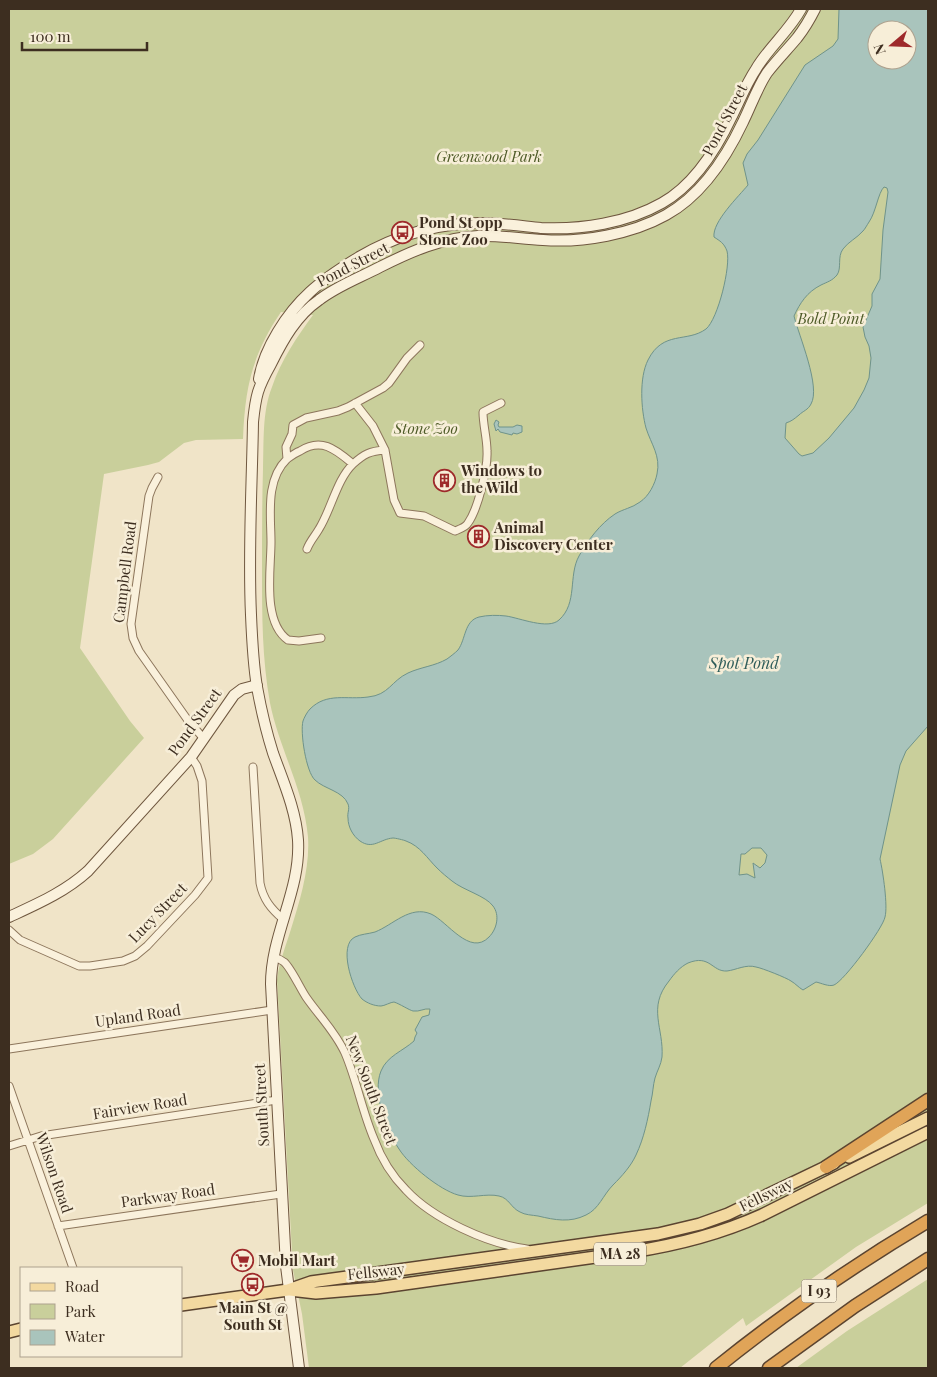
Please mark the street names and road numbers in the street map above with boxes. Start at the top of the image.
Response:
street label: Pond Street [697,80,752,159]
street label: Pond Street [313,237,393,291]
street label: Campbell Road [108,520,140,624]
street label: Pond Street [163,683,226,759]
street label: Lucy Street [124,878,191,947]
street label: Upland Road [94,999,182,1031]
street label: New South Street [342,1032,402,1148]
street label: South Street [249,1062,273,1147]
street label: Fairview Road [91,1089,189,1123]
street label: Wilson Road [32,1129,78,1216]
street label: Fellsway [735,1172,796,1216]
street label: Parkway Road [120,1178,216,1211]
road number: MA 28 [594,1242,646,1266]
street label: Fellsway [346,1258,406,1284]
road number: I 93 [802,1280,836,1302]

